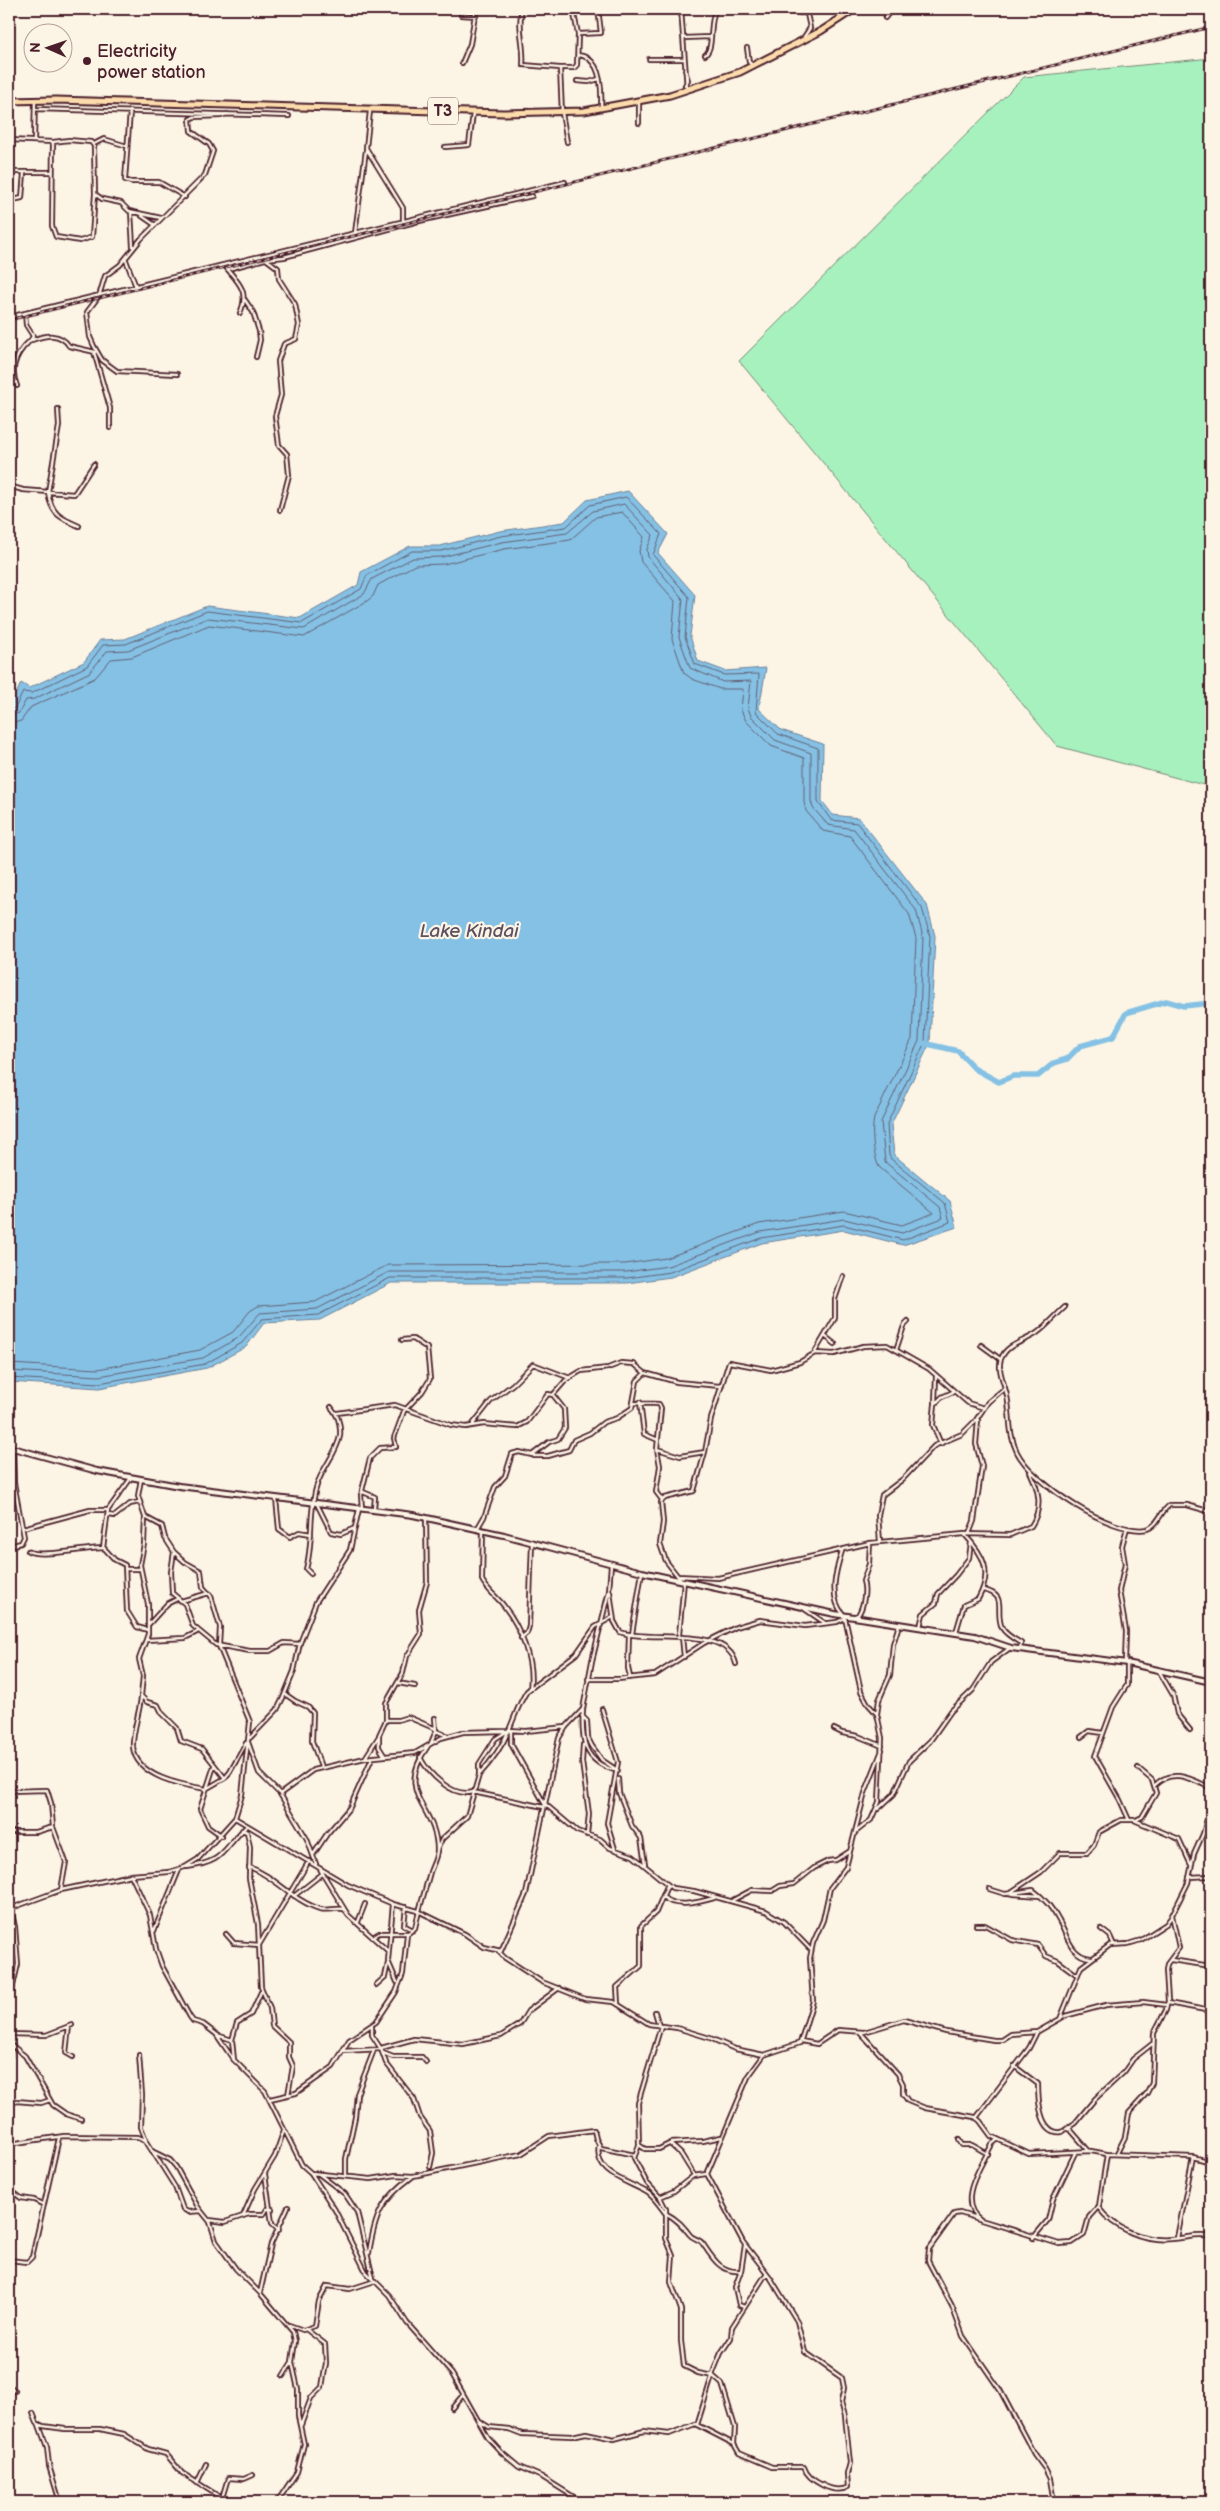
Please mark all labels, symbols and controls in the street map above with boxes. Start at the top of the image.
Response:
north arrow [22,22,72,72]
place label: Electricity power station [97,41,206,83]
text: N [27,42,44,53]
marker: Electricity power station [81,55,93,67]
road number: T3 [428,98,458,124]
water label: Lake Kindai [420,920,519,943]

